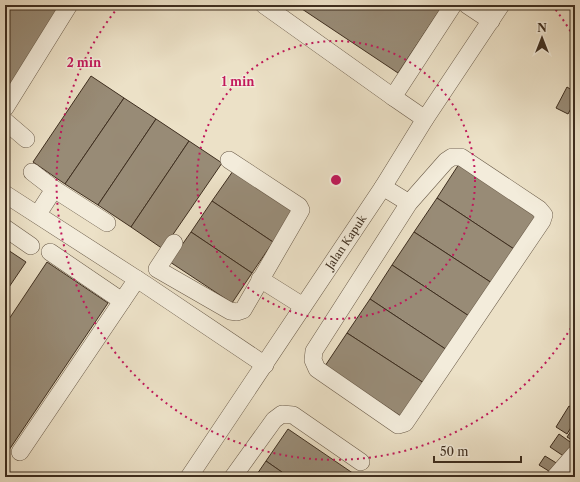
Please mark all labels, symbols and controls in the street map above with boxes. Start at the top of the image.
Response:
north arrow [522,18,562,58]
text: N [537,21,547,35]
text: 2 min [67,55,102,70]
text: 1 min [222,74,255,89]
centre of rings [329,173,343,187]
street label: Jalan Kapuk [322,212,370,274]
scale bar [434,438,521,464]
text: 50 m [440,444,469,459]

